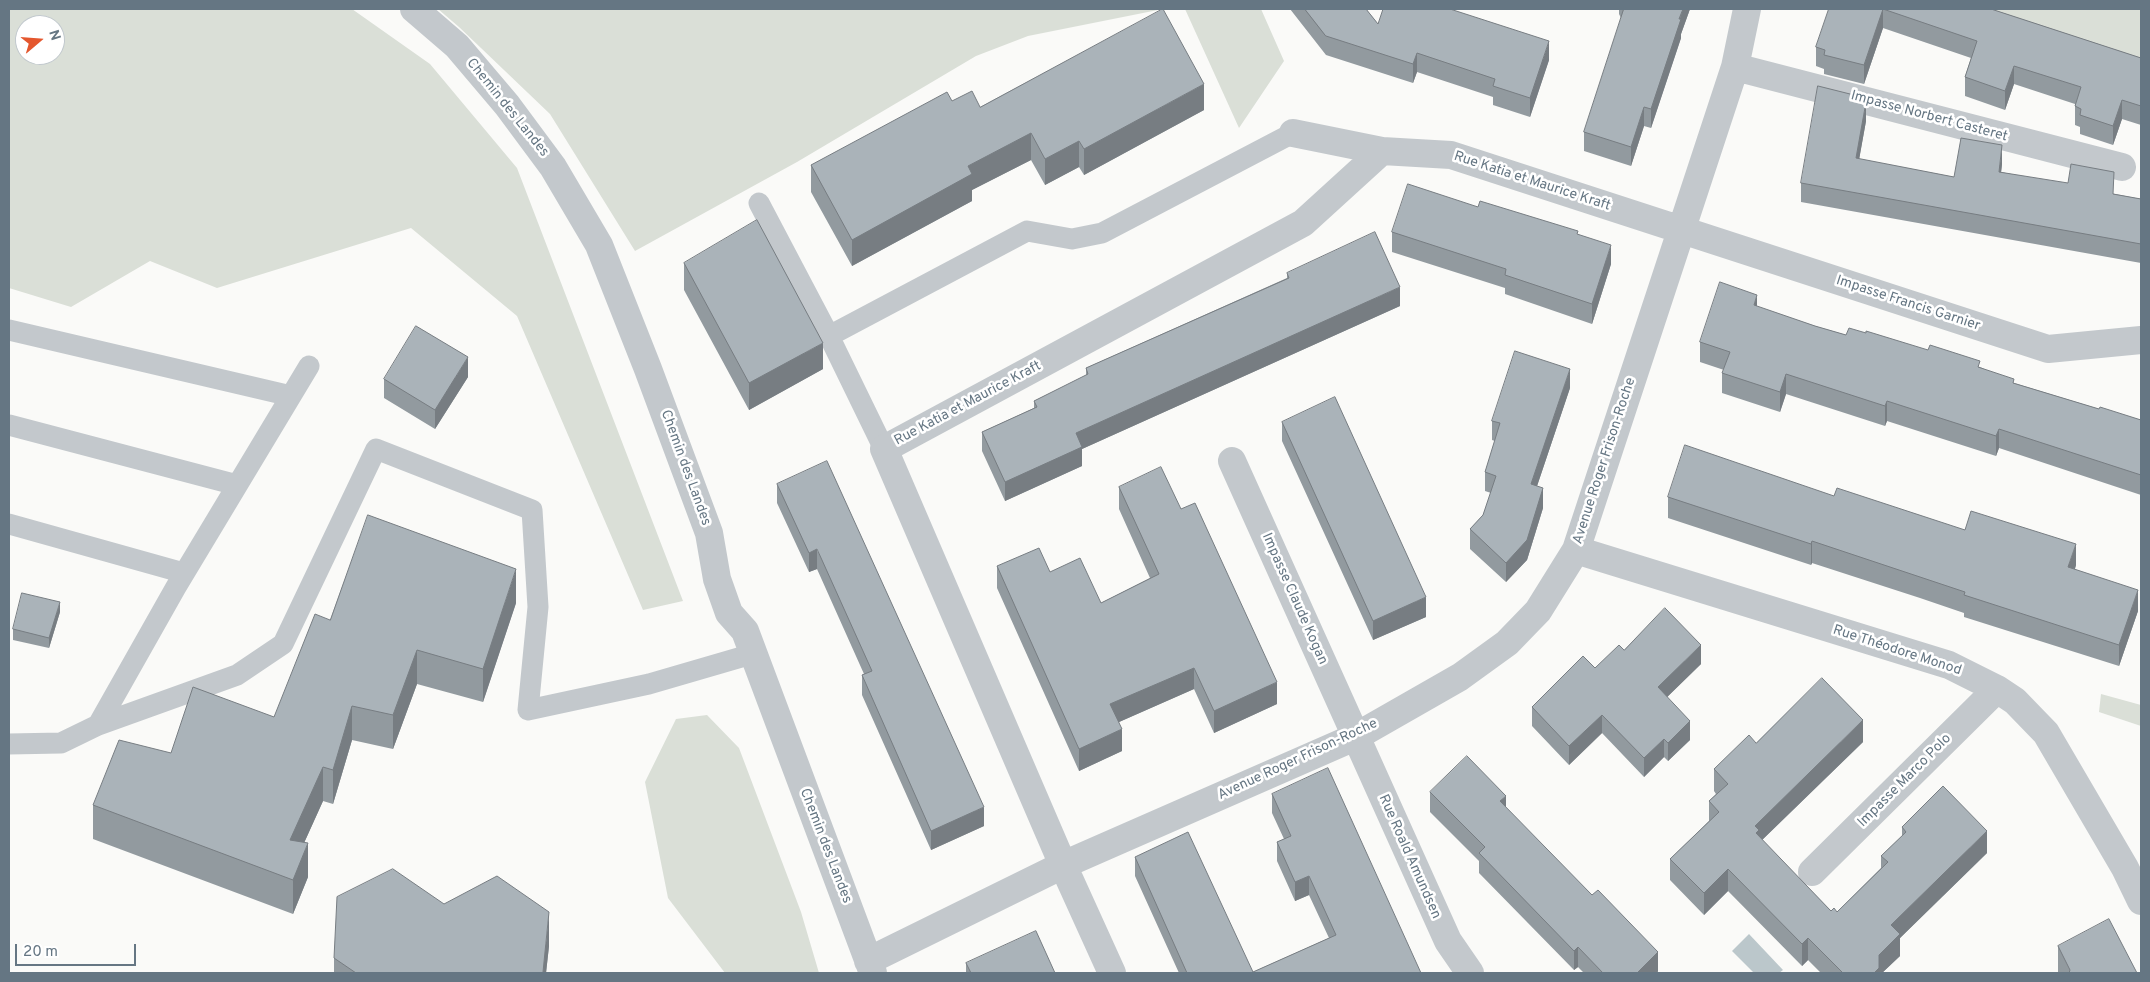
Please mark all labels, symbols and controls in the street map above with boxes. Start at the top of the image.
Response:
north arrow [15,15,65,65]
text: N [44,28,63,43]
street label: Chemin des Landes [462,55,552,161]
street label: Impasse Norbert Casteret [1849,88,2009,146]
street label: Rue Katia et Maurice Kraft [1451,149,1613,215]
street label: Impasse Francis Garnier [1834,273,1982,335]
street label: Rue Katia et Maurice Kraft [892,358,1044,450]
street label: Avenue Roger Frison-Roche [1570,376,1640,546]
street label: Chemin des Landes [656,408,714,528]
street label: Impasse Claude Kogan [1257,531,1331,667]
street label: Rue Théodore Monod [1831,622,1963,680]
street label: Avenue Roger Frison-Roche [1216,716,1380,804]
street label: Impasse Marco Polo [1855,731,1955,831]
street label: Chemin des Landes [795,786,855,906]
street label: Rue Roald Amundsen [1374,792,1444,922]
scale bar [18,934,139,966]
text: 20 m [23,943,58,962]

